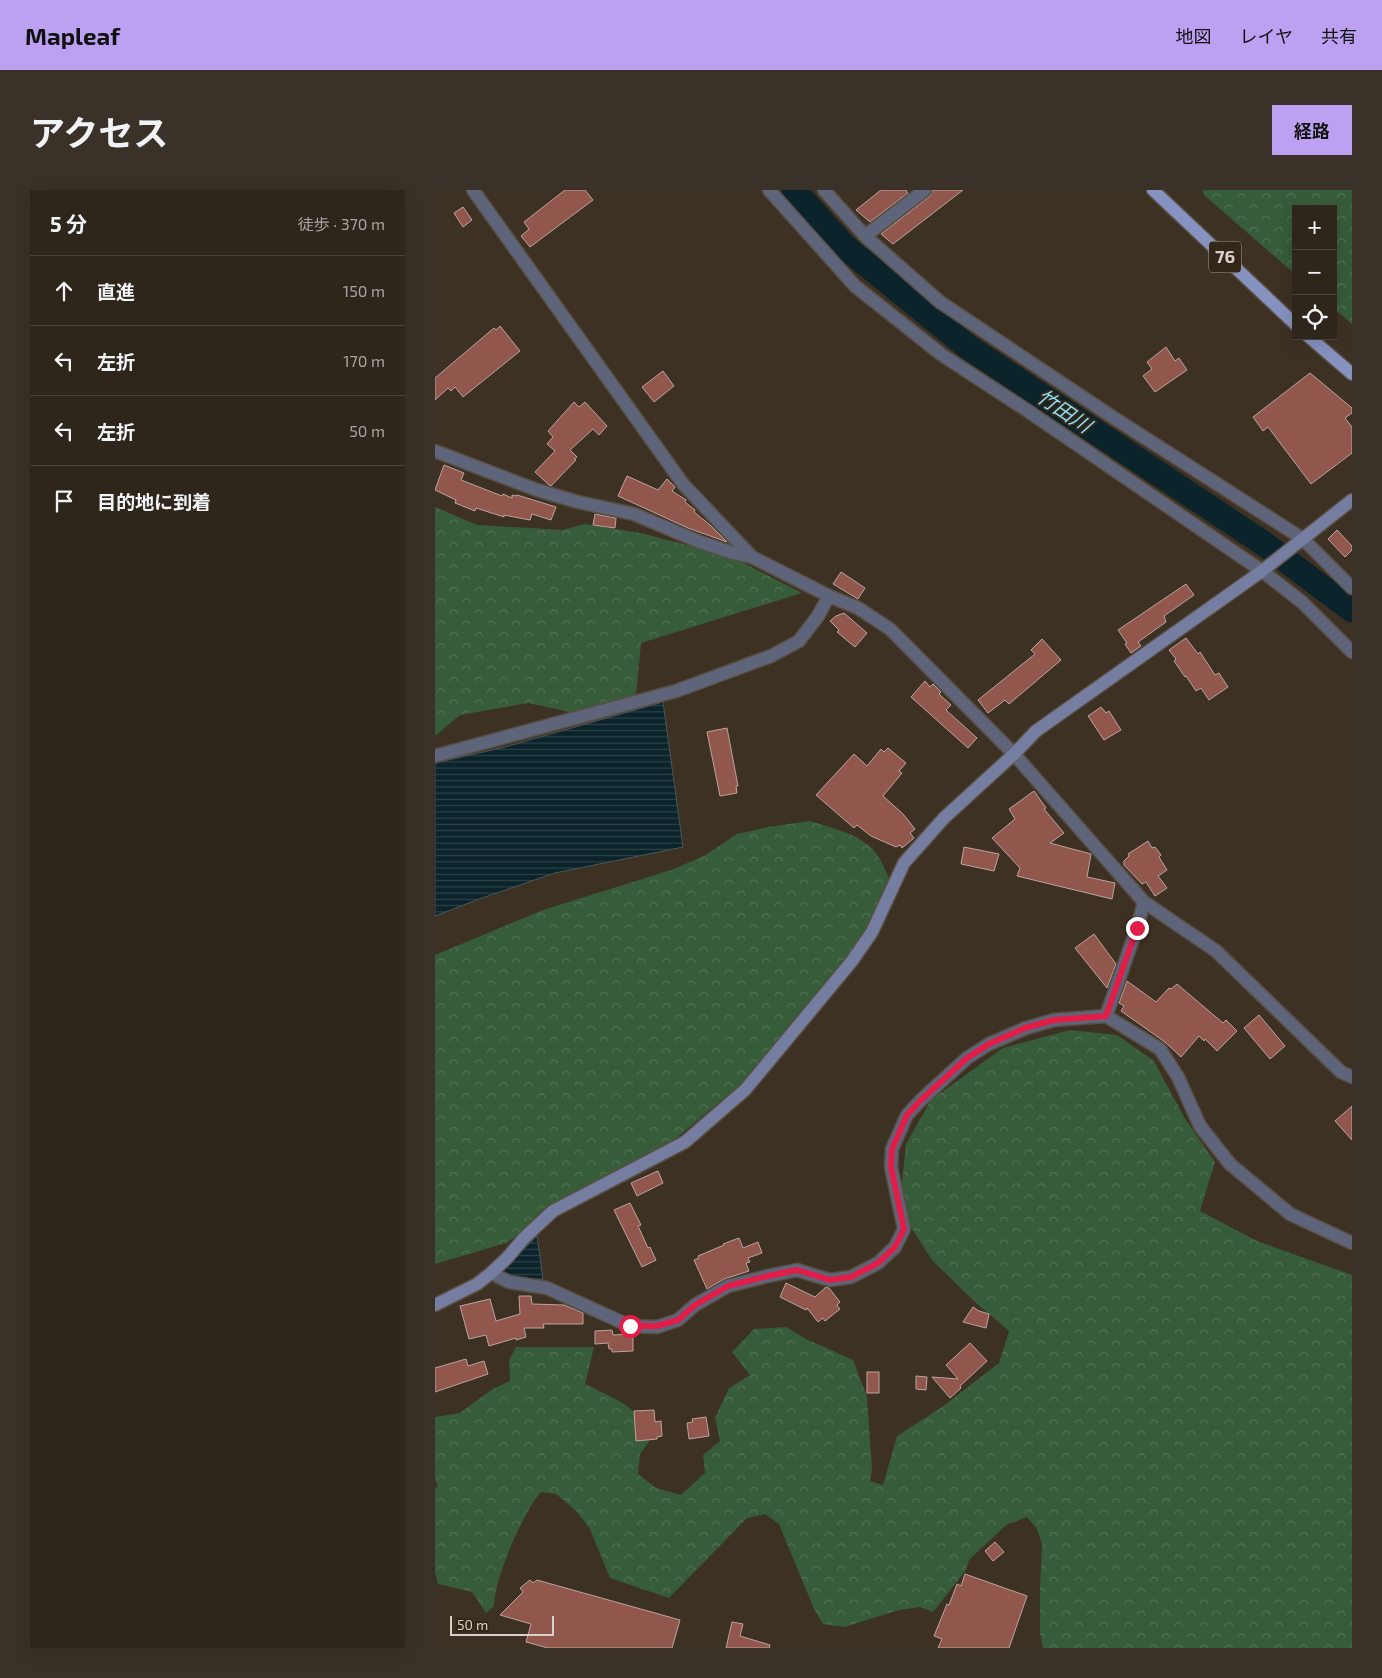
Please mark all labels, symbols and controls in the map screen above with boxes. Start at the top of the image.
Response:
text: Mapleaf [25,21,120,50]
text: 地図 [1176,25,1212,47]
text: レイヤ [1240,25,1293,47]
text: 共有 [1321,25,1357,47]
button: 経路 [1272,105,1352,155]
text: アクセス [30,111,168,153]
map controls [1292,205,1337,340]
button: + [1292,205,1337,250]
text: 5 分 [50,211,87,236]
text: 徒歩 · 370 m [298,214,385,233]
road number: 76 [1209,242,1241,272]
button: − [1292,250,1337,295]
icon: ahead [50,277,78,305]
text: 直進 [97,280,135,303]
text: 150 m [343,281,385,300]
button: locate [1292,295,1337,340]
icon: left [50,347,78,375]
text: 左折 [97,350,135,373]
text: 170 m [343,351,385,370]
water label: 竹田川 [1033,383,1098,438]
icon: left [50,417,78,445]
text: 左折 [97,420,135,443]
text: 50 m [349,421,385,440]
icon: arrive [50,487,78,515]
text: 目的地に到着 [97,490,211,513]
route end [1126,917,1149,940]
route start [619,1315,642,1338]
scale bar [450,1613,554,1636]
text: 50 m [457,1616,488,1633]

